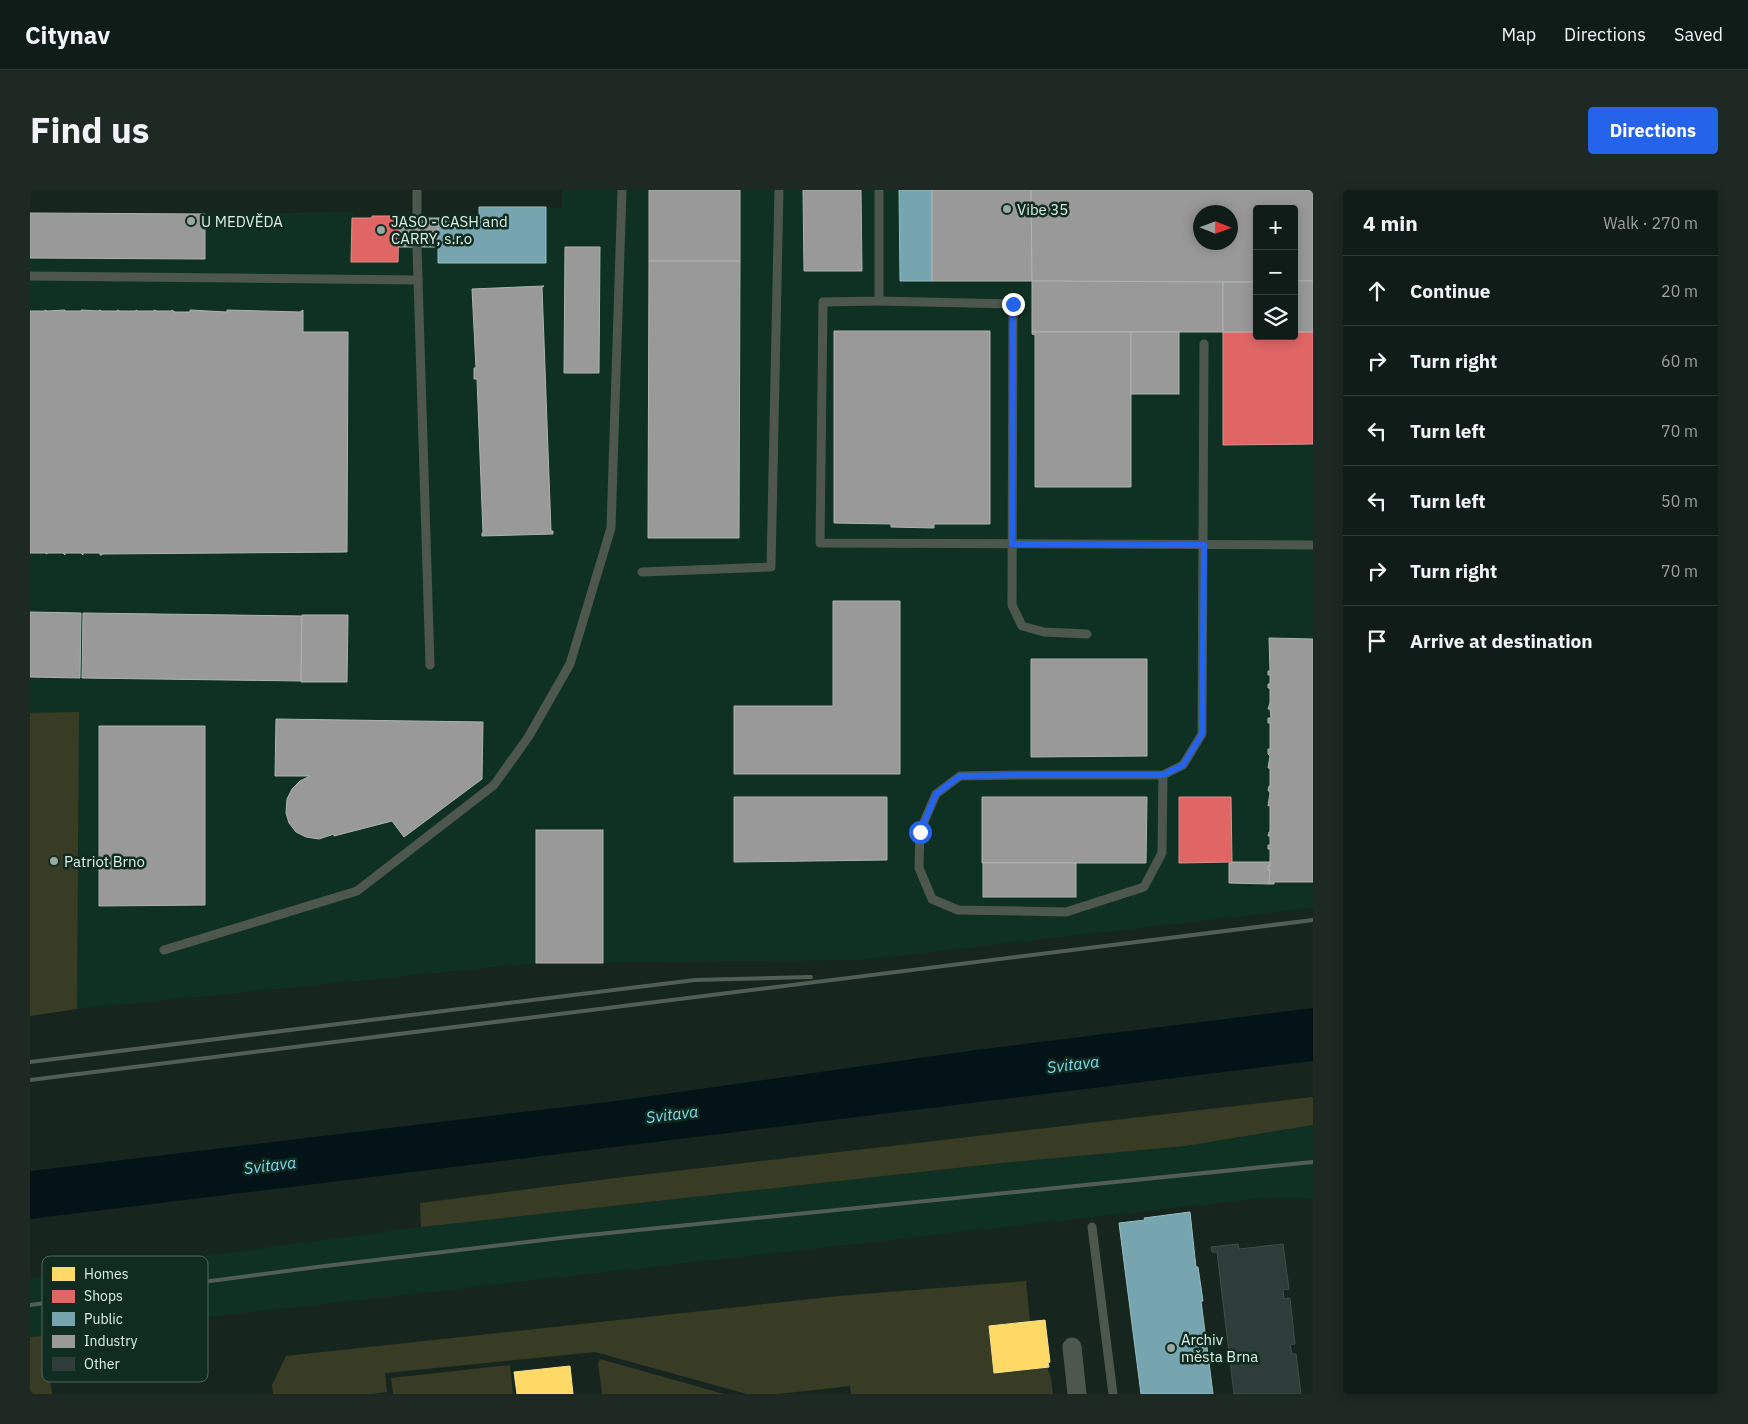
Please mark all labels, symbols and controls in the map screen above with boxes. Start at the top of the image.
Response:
text: Citynav [25,19,110,51]
text: Map [1501,23,1536,46]
text: Directions [1564,23,1646,46]
text: Saved [1674,23,1723,46]
text: Find us [30,107,149,153]
button: Directions [1588,107,1718,154]
place label: Vibe 35 [1017,200,1068,219]
marker: Vibe 35 [1001,203,1013,215]
north arrow [1193,205,1238,250]
map controls [1253,205,1298,340]
button: + [1253,205,1298,250]
text: 4 min [1363,209,1418,237]
place label: U MEDVĚDA [201,212,283,231]
place label: JASO - CASH and CARRY, s.r.o [391,212,508,248]
text: Walk · 270 m [1603,213,1698,233]
marker: U MEDVĚDA [185,215,197,227]
marker: JASO - CASH and CARRY, s.r.o [375,224,387,236]
button: − [1253,250,1298,295]
icon: ahead [1363,277,1391,305]
text: Continue [1410,279,1490,303]
text: 20 m [1661,281,1698,301]
route end [1002,293,1025,316]
button: layers [1253,295,1298,340]
icon: right [1363,347,1391,375]
text: Turn right [1410,349,1497,373]
text: 60 m [1661,351,1698,371]
icon: left [1363,417,1391,445]
text: Turn left [1410,419,1486,443]
text: 70 m [1661,421,1698,441]
icon: left [1363,487,1391,515]
text: Turn left [1410,489,1486,513]
text: 50 m [1661,491,1698,511]
icon: right [1363,557,1391,585]
text: Turn right [1410,559,1497,583]
text: 70 m [1661,561,1698,581]
icon: arrive [1363,627,1391,655]
text: Arrive at destination [1410,629,1593,653]
route start [909,821,932,844]
place label: Patriot Brno [64,852,145,871]
marker: Patriot Brno [48,855,60,867]
water label: Svitava [1046,1051,1100,1077]
water label: Svitava [645,1101,699,1127]
water label: Svitava [243,1152,297,1178]
legend [42,1256,208,1382]
text: Homes [84,1265,129,1283]
text: Shops [84,1287,123,1305]
text: Public [84,1310,123,1328]
place label: Archiv města Brna [1181,1330,1258,1366]
text: Industry [84,1332,138,1350]
marker: Archiv města Brna [1165,1342,1177,1354]
text: Other [84,1355,120,1373]

